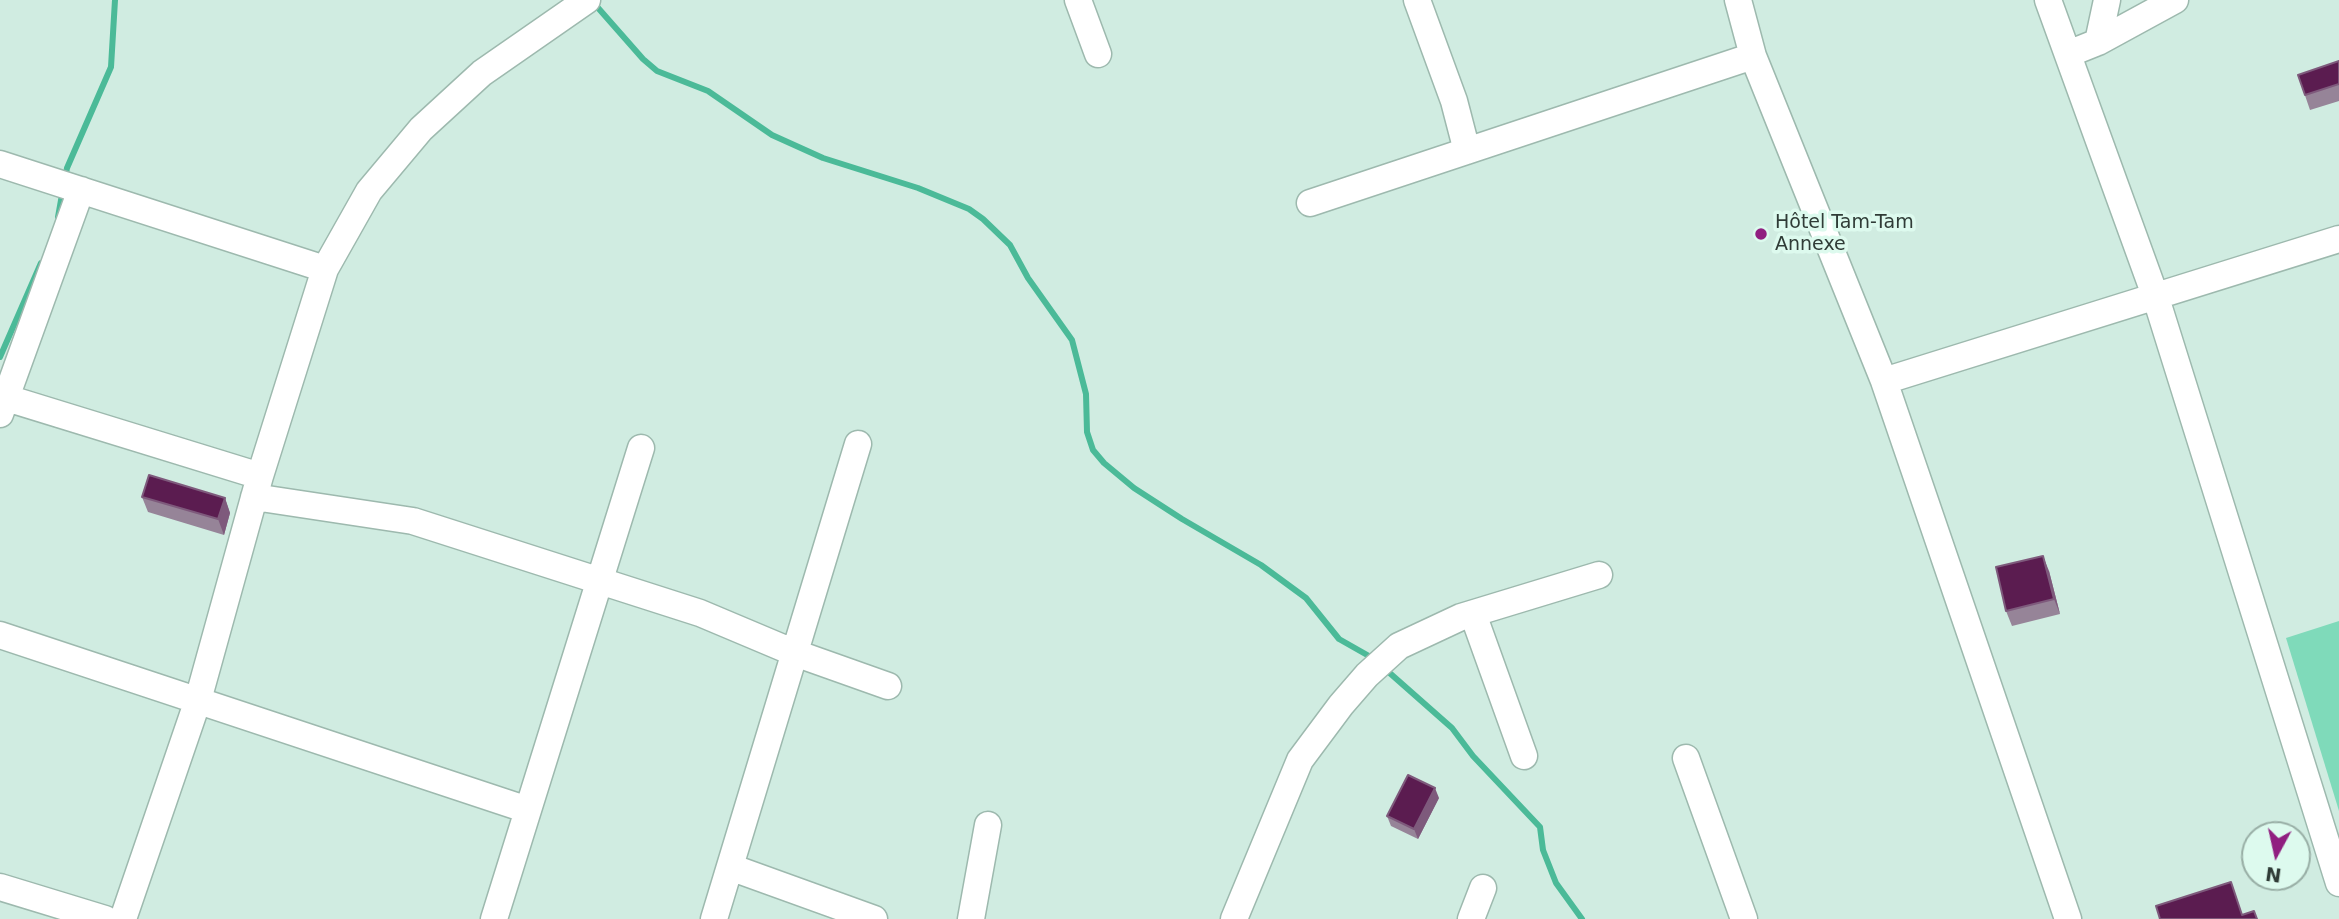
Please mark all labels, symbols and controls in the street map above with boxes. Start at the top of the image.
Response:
place label: Hôtel Tam-Tam Annexe [1775,212,1914,256]
marker: Hôtel Tam-Tam Annexe [1753,226,1769,242]
north arrow [2241,821,2311,891]
text: N [2264,863,2283,887]

